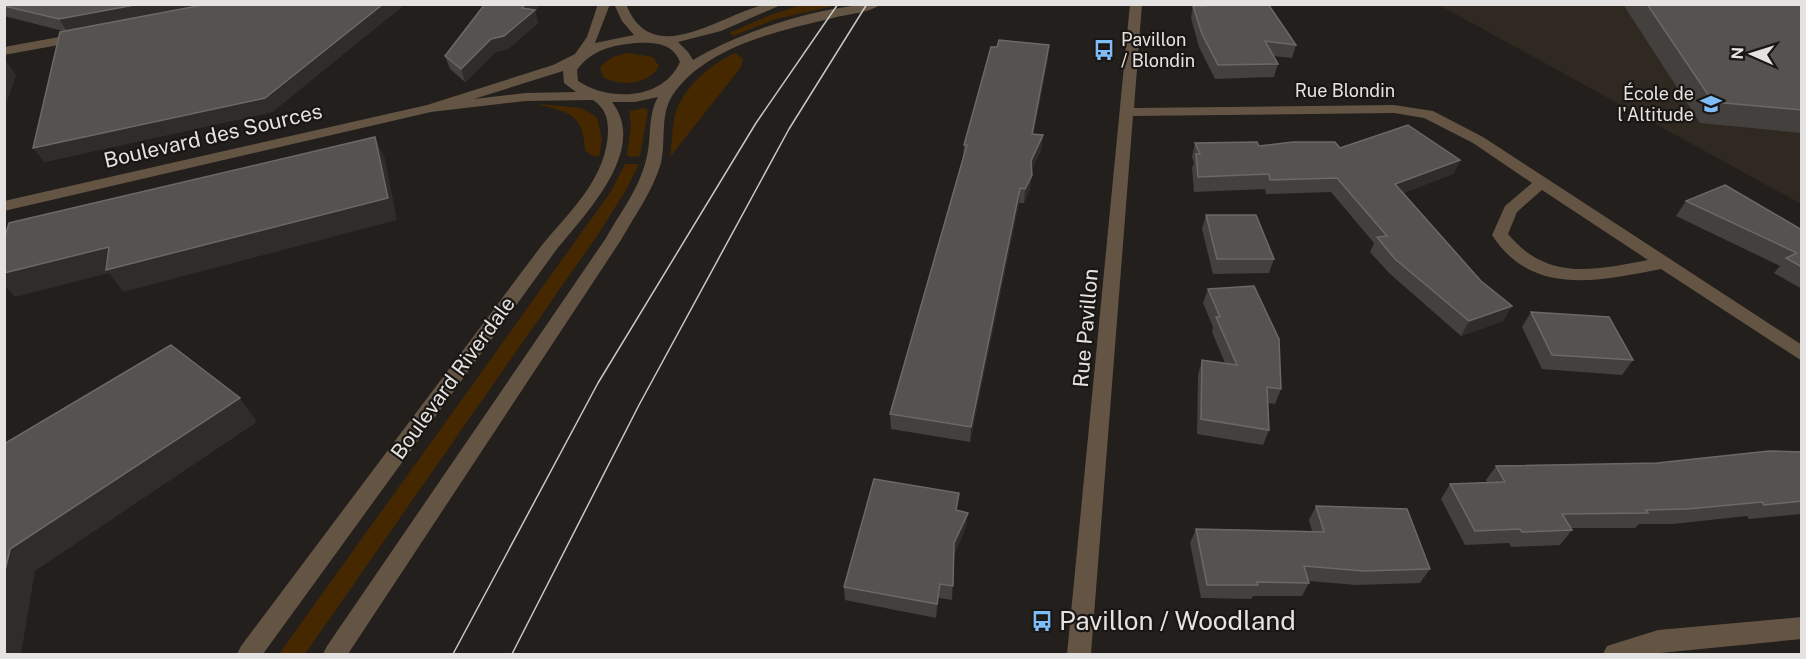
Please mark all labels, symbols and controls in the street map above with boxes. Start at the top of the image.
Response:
north arrow [1722,24,1782,84]
place label: Pavillon / Blondin [1121,29,1195,71]
bus stop icon: Pavillon / Blondin [1092,38,1116,62]
text: N [1728,46,1747,60]
street label: Rue Blondin [1295,80,1395,101]
place label: École de l'Altitude [1618,82,1694,125]
school or university icon: École de l'Altitude [1699,92,1723,116]
street label: Boulevard des Sources [101,98,324,173]
street label: Rue Pavillon [1068,267,1103,388]
street label: Boulevard Riverdale [385,292,520,464]
place label: Pavillon / Woodland [1059,605,1296,636]
bus stop icon: Pavillon / Woodland [1030,609,1054,633]

